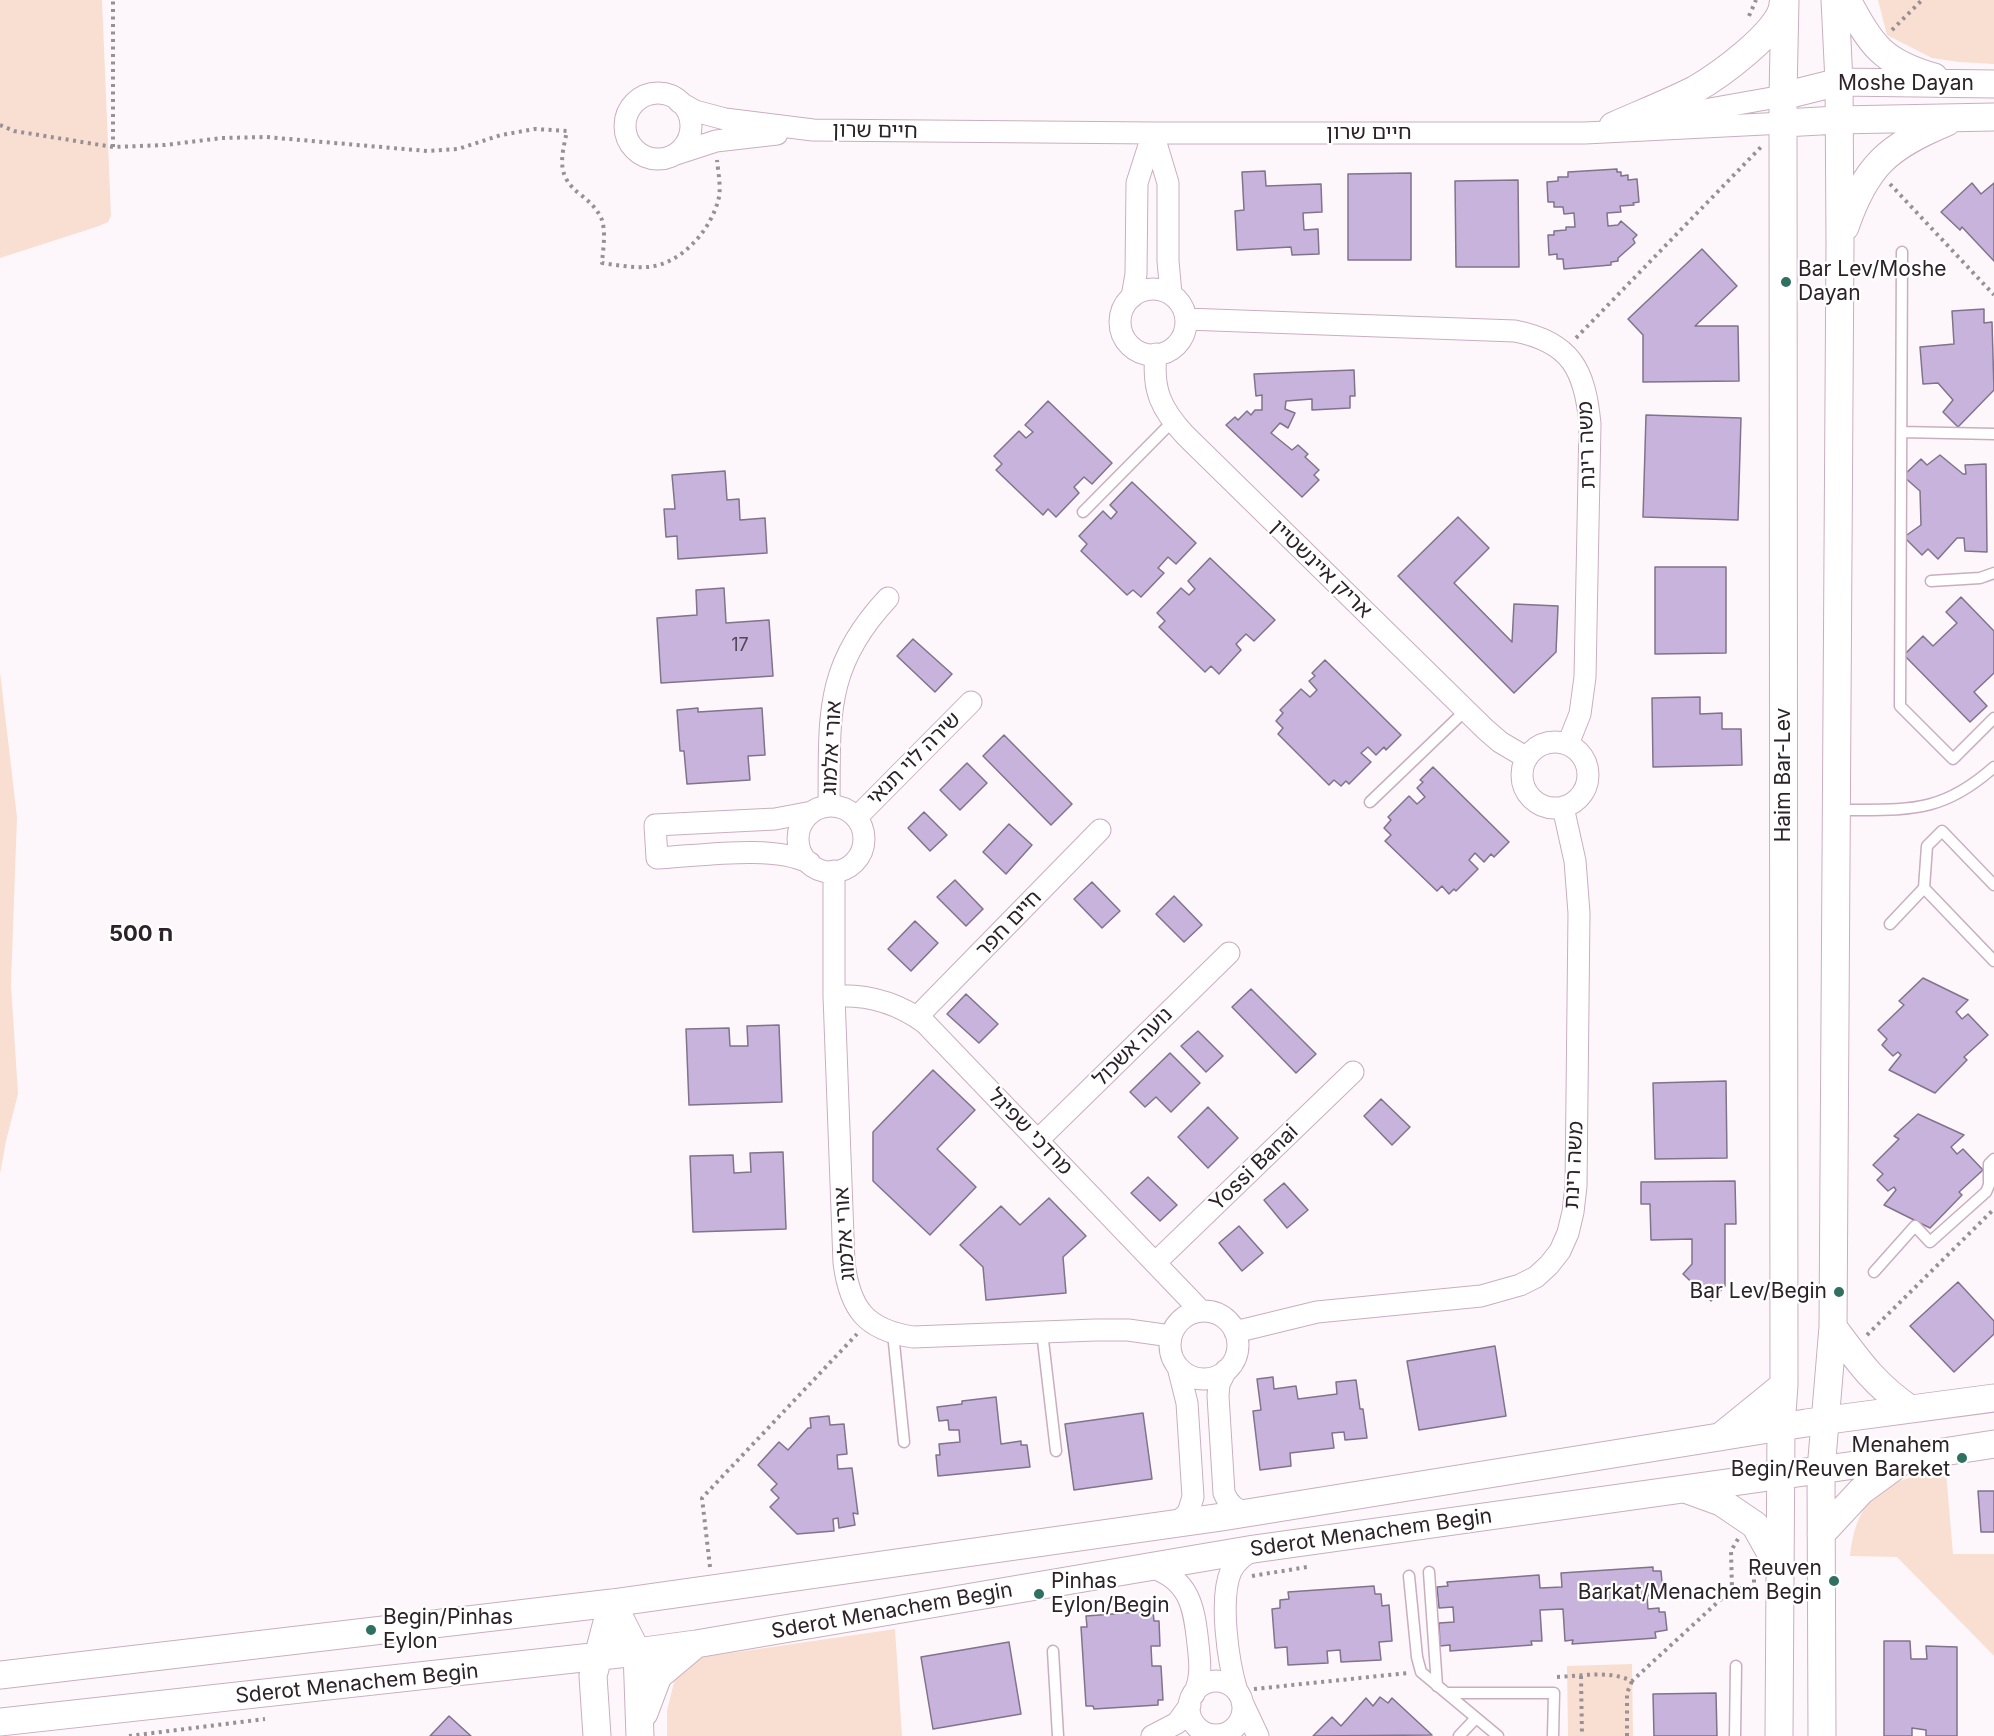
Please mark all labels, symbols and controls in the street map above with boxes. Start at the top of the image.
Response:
street label: Moshe Dayan [1838,71,1974,97]
street label: חיים שרון [832,118,918,144]
street label: חיים שרון [1326,120,1412,146]
place label: Bar Lev/Moshe Dayan [1798,257,1947,307]
marker: Bar Lev/Moshe Dayan [1779,275,1793,289]
street label: משה רינת [1573,401,1601,489]
street label: אריק איינשטיין [1265,515,1377,623]
house number: 17 [731,635,749,657]
street label: אורי אלמוג [817,700,847,796]
street label: שירה לוי תנאי [862,707,966,811]
street label: Haim Bar-Lev [1771,708,1797,842]
street label: חיים חפר [971,885,1047,963]
district label: ח 500 [109,921,173,947]
street label: נועה אשכול [1088,1002,1178,1092]
street label: מרדכי שפיגל [982,1083,1078,1181]
street label: Yossi Banai [1205,1120,1303,1216]
street label: משה רינת [1559,1121,1589,1209]
street label: אורי אלמוג [829,1186,861,1282]
place label: Bar Lev/Begin [1689,1279,1827,1305]
marker: Bar Lev/Begin [1832,1285,1846,1299]
place label: Menahem Begin/Reuven Bareket [1731,1433,1950,1483]
marker: Menahem Begin/Reuven Bareket [1955,1451,1969,1465]
street label: Sderot Menachem Begin [1248,1504,1494,1562]
place label: Reuven Barkat/Menachem Begin [1578,1556,1822,1606]
place label: Pinhas Eylon/Begin [1051,1569,1170,1619]
marker: Reuven Barkat/Menachem Begin [1827,1574,1841,1588]
street label: Sderot Menachem Begin [770,1577,1014,1645]
marker: Pinhas Eylon/Begin [1032,1587,1046,1601]
place label: Begin/Pinhas Eylon [383,1605,513,1655]
marker: Begin/Pinhas Eylon [364,1623,378,1637]
street label: Sderot Menachem Begin [234,1659,480,1709]

